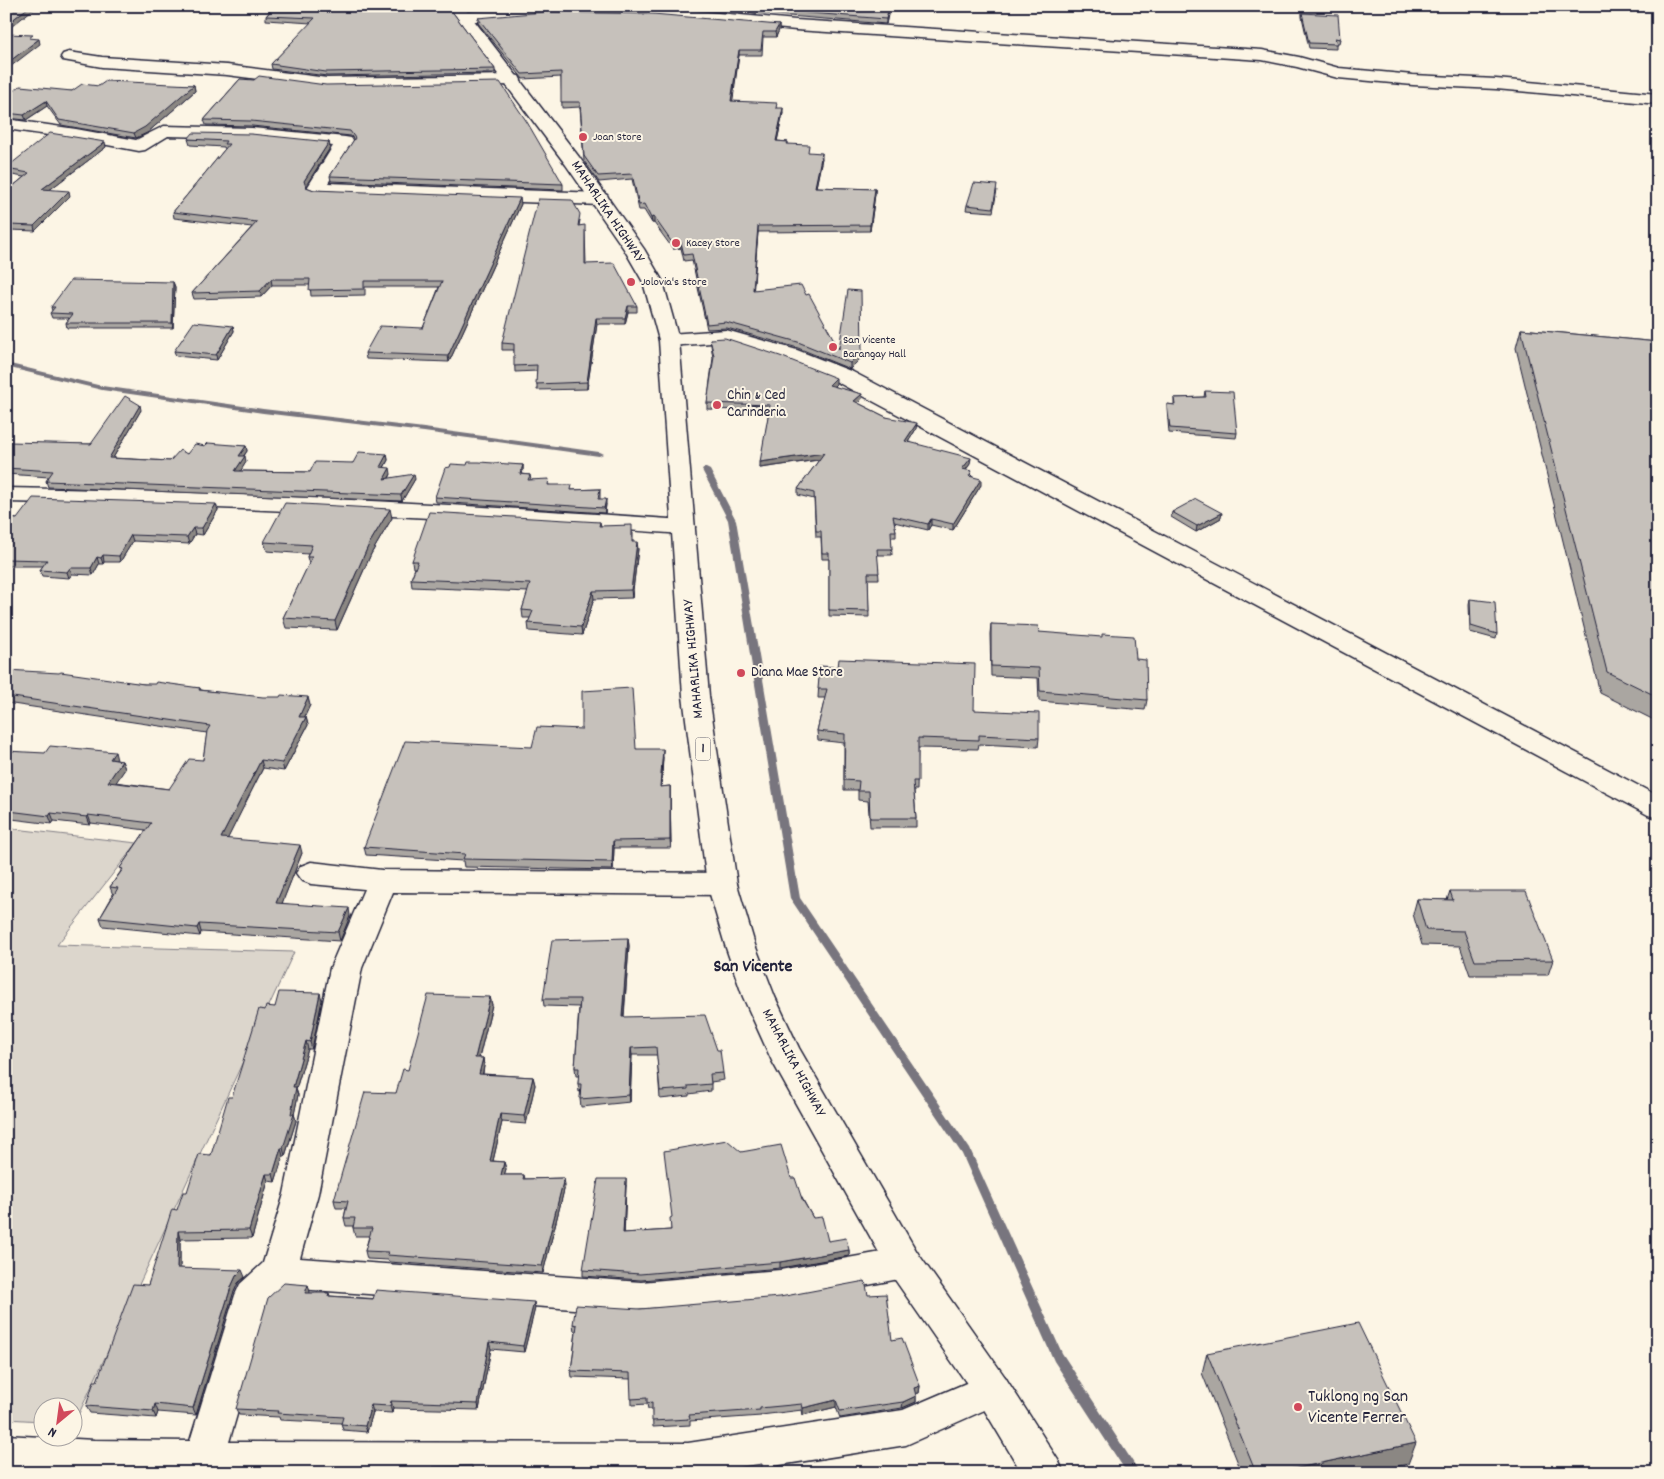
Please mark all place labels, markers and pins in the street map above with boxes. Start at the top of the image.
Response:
place label: Joan Store [593,129,641,146]
marker: Joan Store [577,131,589,143]
place label: Kacey Store [686,235,740,252]
marker: Kacey Store [670,237,682,249]
place label: Jolovia's Store [641,274,707,291]
marker: Jolovia's Store [625,276,637,288]
place label: San Vicente Barangay Hall [843,332,906,363]
marker: San Vicente Barangay Hall [827,341,839,353]
place label: Chin & Ced Carinderia [727,385,787,424]
marker: Chin & Ced Carinderia [711,399,723,411]
place label: Diana Mae Store [751,662,843,684]
marker: Diana Mae Store [735,667,747,679]
place label: Tuklong ng San Vicente Ferrer [1308,1385,1408,1431]
marker: Tuklong ng San Vicente Ferrer [1292,1401,1304,1413]

